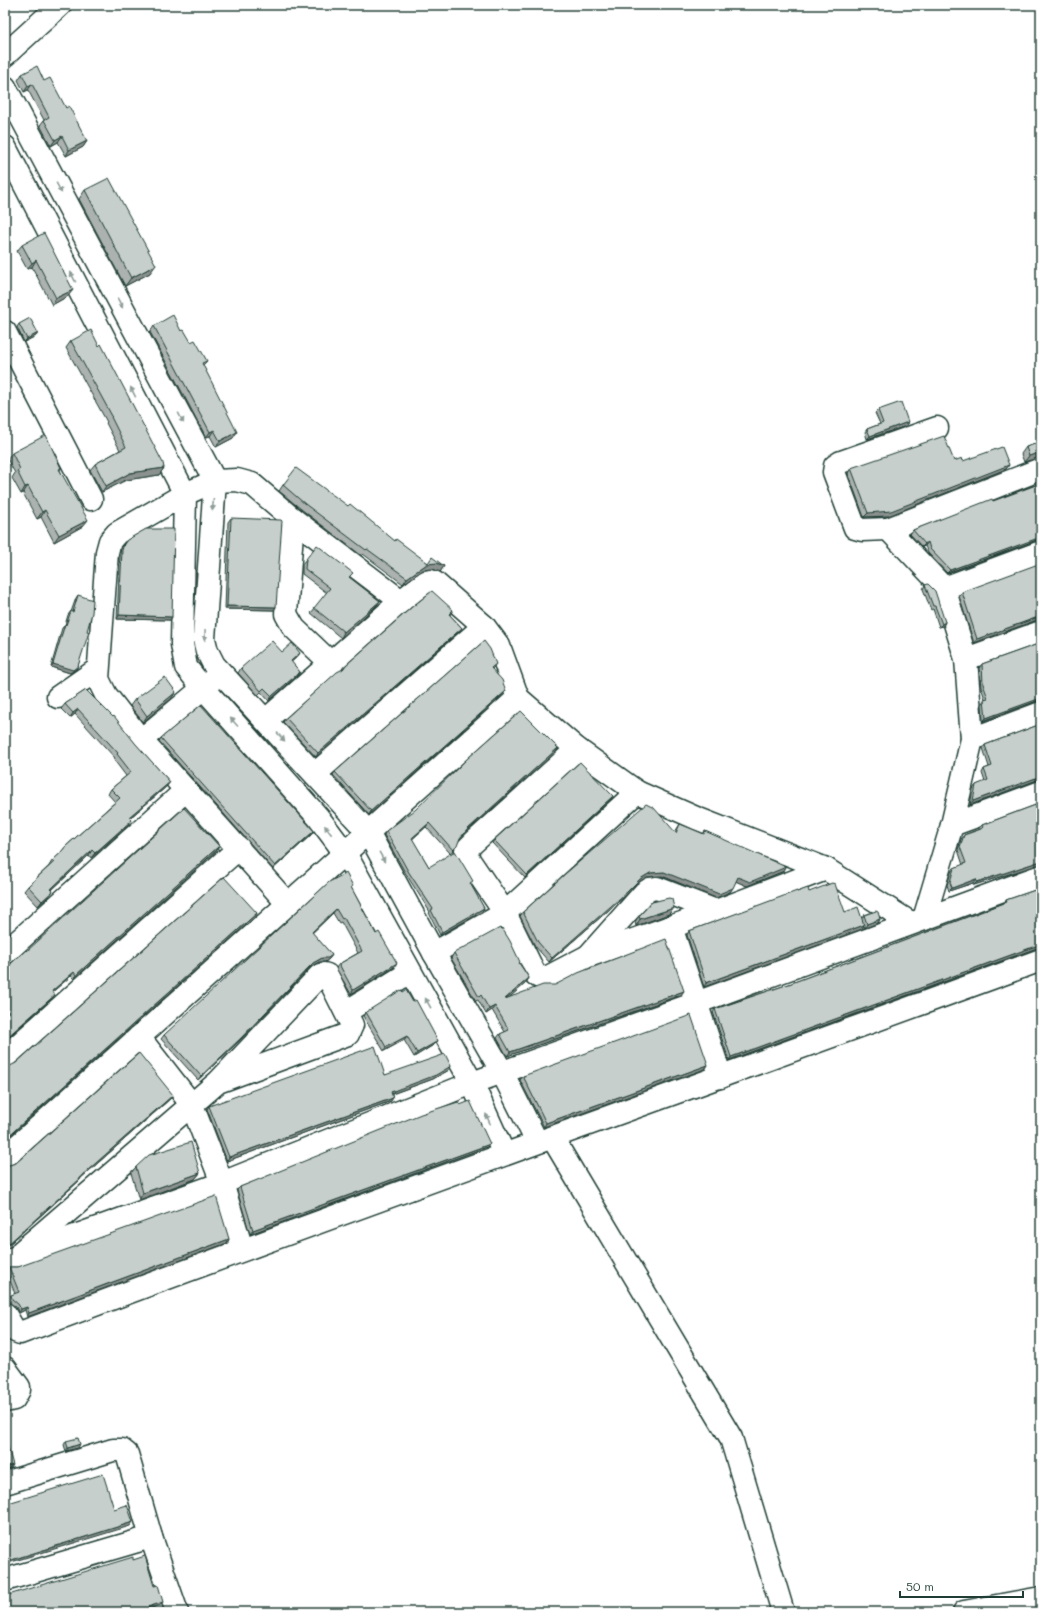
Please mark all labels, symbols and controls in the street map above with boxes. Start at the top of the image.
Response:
one-way arrow [56,182,62,194]
one-way arrow [70,271,77,283]
one-way arrow [117,297,123,309]
one-way arrow [130,386,136,398]
one-way arrow [178,412,184,424]
one-way arrow [210,499,217,511]
one-way arrow [202,629,208,642]
one-way arrow [229,717,238,727]
one-way arrow [276,732,285,741]
one-way arrow [324,825,333,836]
one-way arrow [379,852,385,863]
one-way arrow [424,998,431,1009]
one-way arrow [485,1113,491,1124]
scale bar [900,1573,1023,1599]
text: 50 m [906,1578,934,1594]

